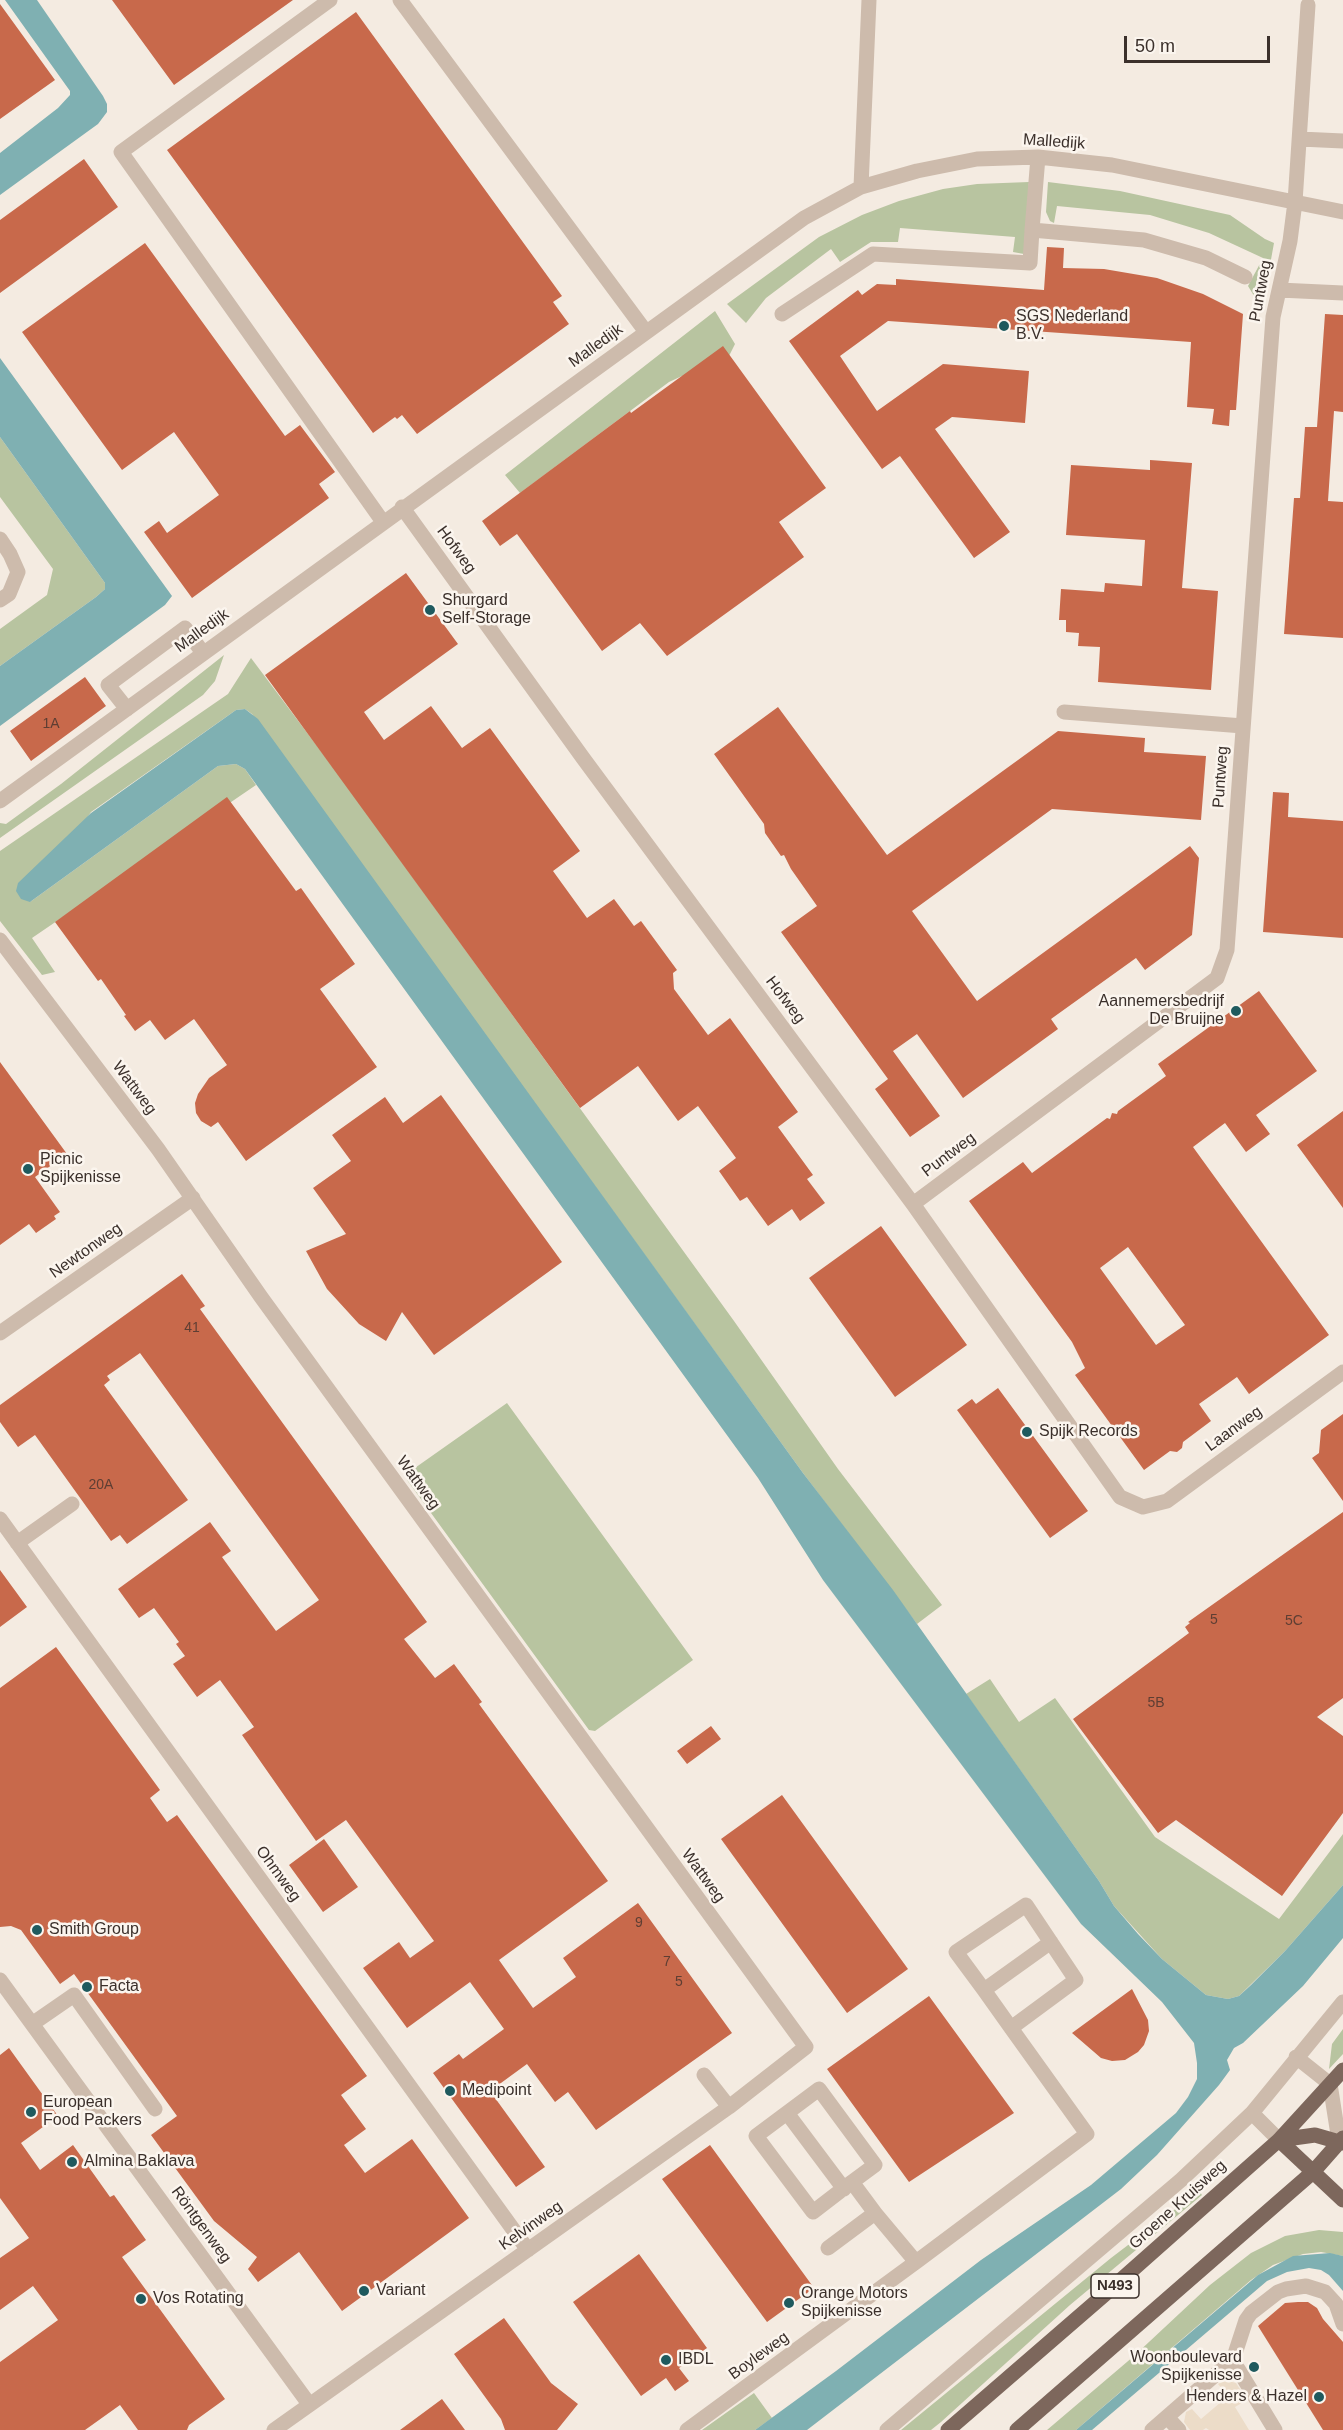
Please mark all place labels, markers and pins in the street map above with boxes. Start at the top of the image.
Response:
place label: SGS Nederland B.V. [1016,307,1128,345]
marker: SGS Nederland B.V. [997,319,1011,333]
place label: Shurgard Self-Storage [442,591,531,629]
marker: Shurgard Self-Storage [423,603,437,617]
place label: Aannemersbedrijf De Bruijne [1099,992,1224,1030]
marker: Aannemersbedrijf De Bruijne [1229,1004,1243,1018]
place label: Picnic Spijkenisse [40,1150,121,1188]
marker: Picnic Spijkenisse [21,1162,35,1176]
place label: Spijk Records [1039,1422,1138,1442]
marker: Spijk Records [1020,1425,1034,1439]
place label: Smith Group [49,1920,139,1940]
marker: Smith Group [30,1923,44,1937]
place label: Facta [99,1977,139,1997]
marker: Facta [80,1980,94,1994]
place label: Medipoint [462,2081,531,2101]
marker: Medipoint [443,2084,457,2098]
place label: European Food Packers [43,2093,142,2131]
marker: European Food Packers [24,2105,38,2119]
place label: Almina Baklava [84,2152,194,2172]
marker: Almina Baklava [65,2155,79,2169]
place label: Variant [376,2281,426,2301]
marker: Variant [357,2284,371,2298]
place label: Orange Motors Spijkenisse [801,2284,908,2322]
place label: Vos Rotating [153,2289,244,2309]
marker: Vos Rotating [134,2292,148,2306]
marker: Orange Motors Spijkenisse [782,2296,796,2310]
place label: Woonboulevard Spijkenisse [1130,2348,1242,2386]
place label: IBDL [678,2350,714,2370]
marker: IBDL [659,2353,673,2367]
marker: Woonboulevard Spijkenisse [1247,2360,1261,2374]
place label: Henders & Hazel [1186,2387,1307,2407]
marker: Henders & Hazel [1312,2390,1326,2404]

